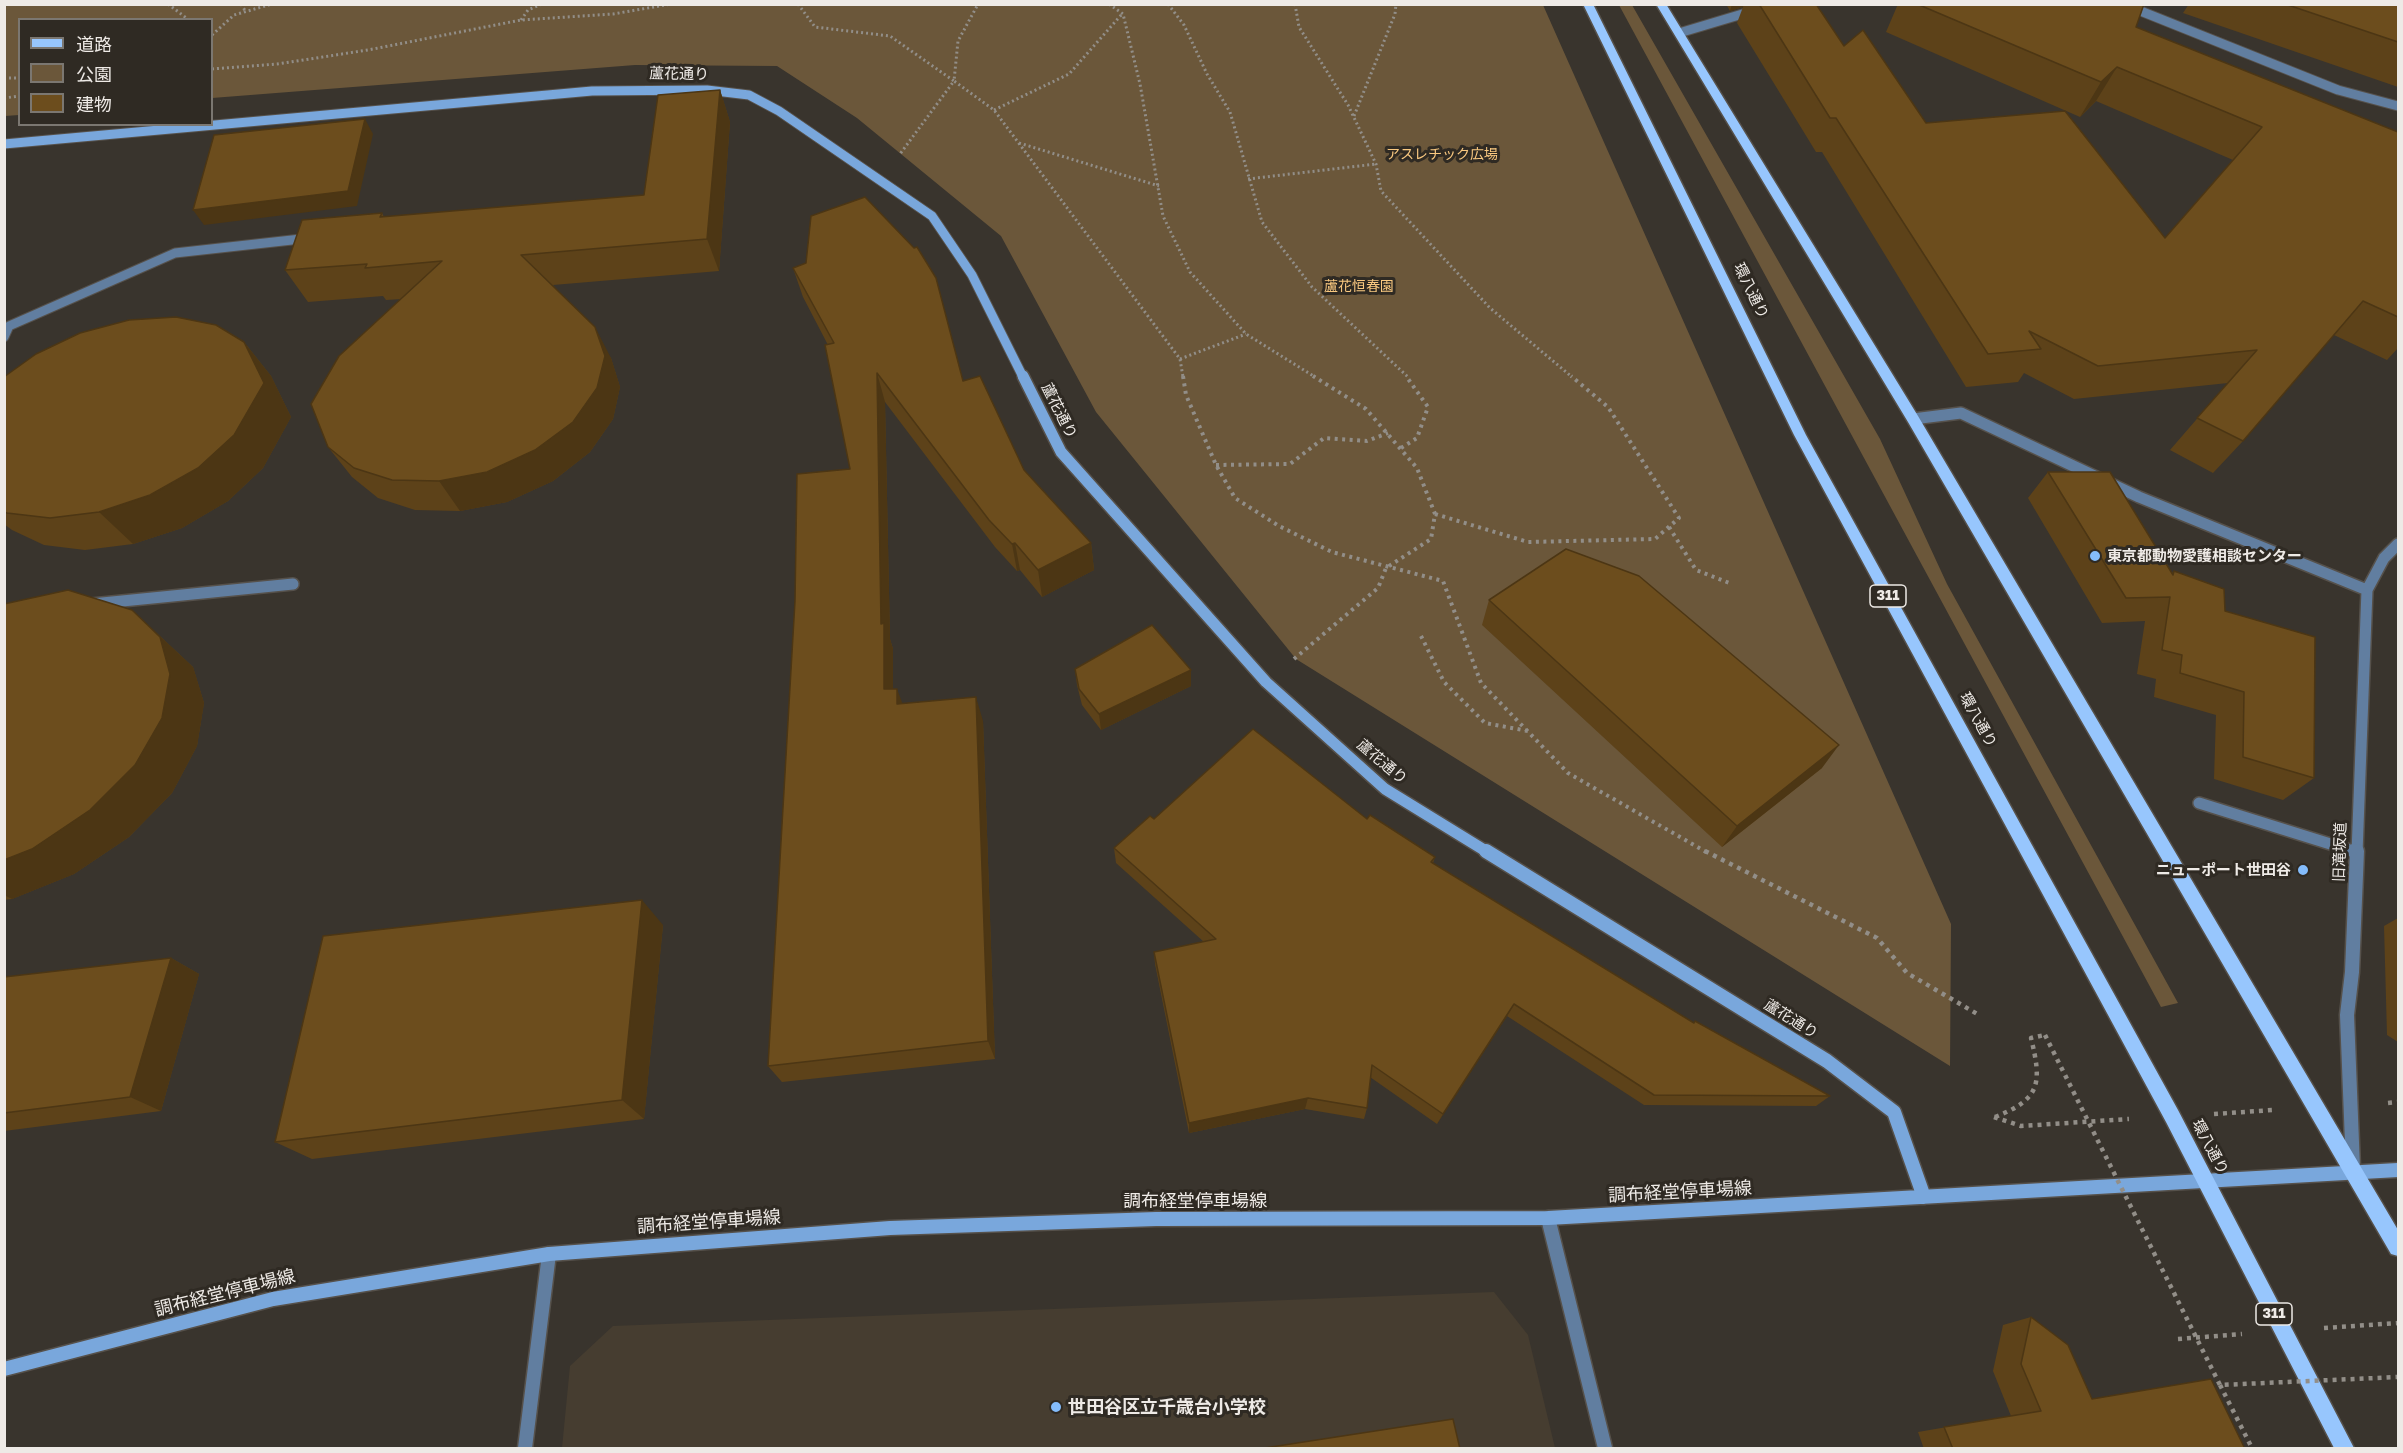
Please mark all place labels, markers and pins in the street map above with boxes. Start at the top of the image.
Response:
place label: 東京都動物愛護相談センター [2107,547,2302,565]
marker: 東京都動物愛護相談センター [2088,549,2102,563]
place label: ニューポート世田谷 [2156,861,2291,879]
marker: ニューポート世田谷 [2296,863,2310,877]
place label: 世田谷区立千歳台小学校 [1068,1396,1266,1418]
marker: 世田谷区立千歳台小学校 [1049,1400,1063,1414]

